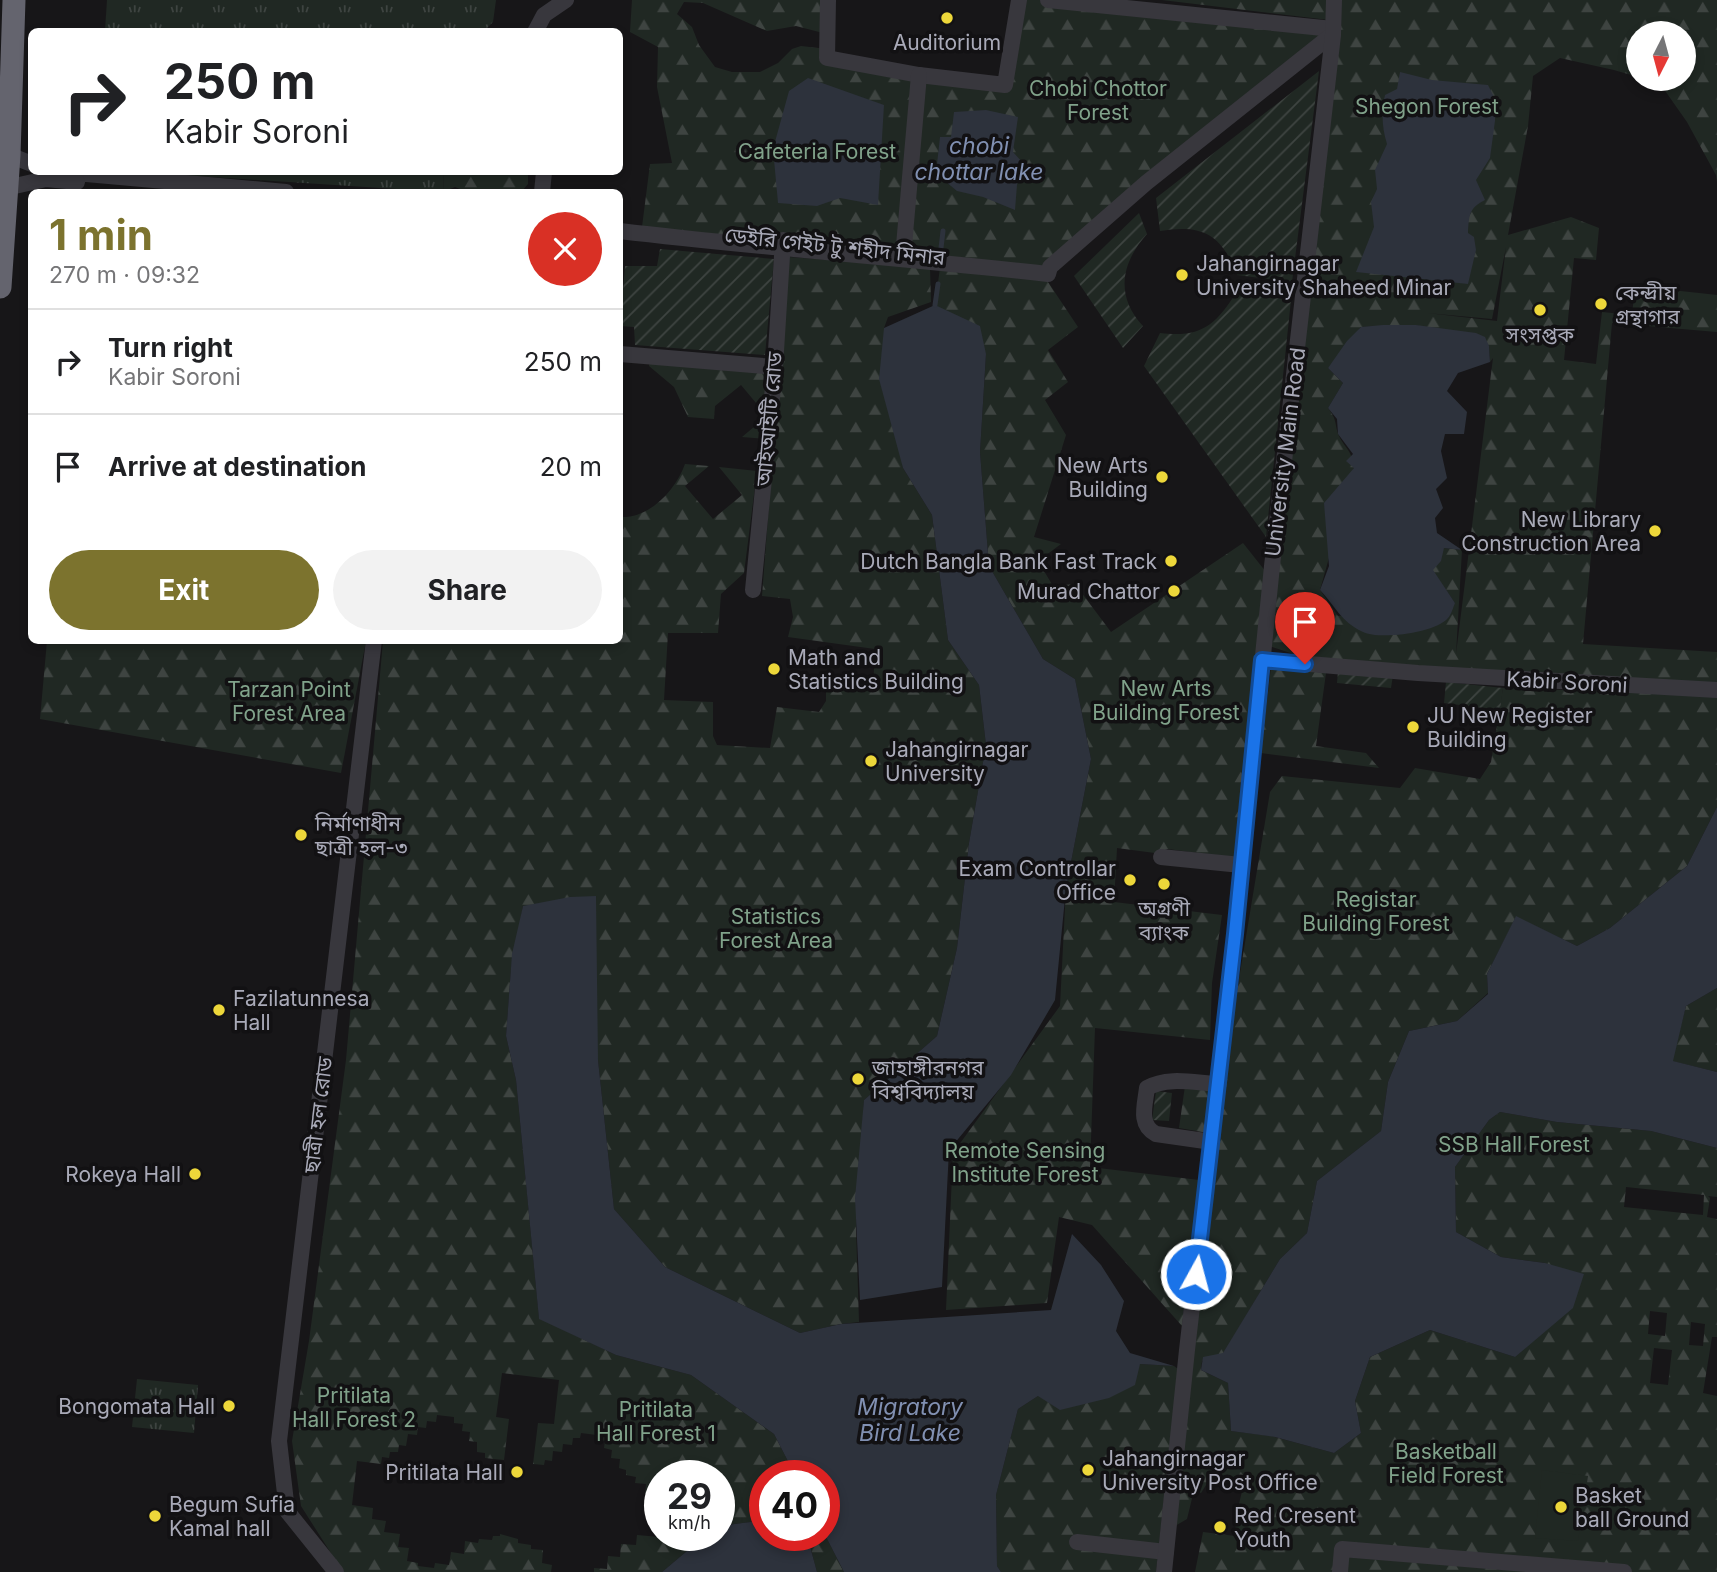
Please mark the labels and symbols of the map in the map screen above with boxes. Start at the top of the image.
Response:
marker: Auditorium [939,10,955,26]
north arrow [1626,21,1696,91]
place label: Auditorium [893,30,1001,55]
park label: Chobi Chottor Forest [1029,76,1167,125]
park label: Shegon Forest [1355,94,1499,119]
water label: chobi chottar lake [914,132,1044,186]
park label: Cafeteria Forest [738,139,896,164]
street label: ডেইরি গেইট টু শহীদ মিনার [723,222,947,271]
place label: Jahangirnagar University Shaheed Minar [1196,251,1451,300]
marker: Jahangirnagar University Shaheed Minar [1174,267,1190,283]
place label: কেন্দ্রীয় গ্রন্থাগার [1615,280,1680,329]
marker: কেন্দ্রীয় গ্রন্থাগার [1593,296,1609,312]
marker: সংসপ্তক [1532,302,1548,318]
place label: সংসপ্তক [1505,322,1575,347]
street label: University Main Road [1260,346,1310,558]
street label: আইআইটি রোড [751,350,787,488]
place label: New Arts Building [1057,453,1148,502]
marker: New Arts Building [1154,469,1170,485]
place label: New Library Construction Area [1461,507,1641,556]
marker: New Library Construction Area [1647,523,1663,539]
place label: Dutch Bangla Bank Fast Track [860,549,1157,574]
marker: Dutch Bangla Bank Fast Track [1163,553,1179,569]
place label: Murad Chattor [1017,579,1160,604]
marker: Murad Chattor [1166,583,1182,599]
pin [1275,592,1335,664]
place label: Math and Statistics Building [788,645,964,694]
marker: Math and Statistics Building [766,661,782,677]
street label: Kabir Soroni [1506,666,1628,698]
park label: New Arts Building Forest [1092,676,1240,725]
park label: Tarzan Point Forest Area [227,677,351,726]
place label: JU New Register Building [1427,703,1593,752]
marker: JU New Register Building [1405,719,1421,735]
place label: Jahangirnagar University [885,737,1028,786]
marker: Jahangirnagar University [863,753,879,769]
place label: নির্মাণাধীন ছাত্রী হল-৩ [314,811,407,860]
marker: নির্মাণাধীন ছাত্রী হল-৩ [293,827,309,843]
place label: Exam Controllar Office [959,856,1116,905]
marker: Exam Controllar Office [1122,872,1138,888]
marker: অগ্রণী ব্যাংক [1156,876,1172,892]
park label: Registar Building Forest [1302,887,1450,936]
place label: অগ্রণী ব্যাংক [1137,896,1190,945]
park label: Statistics Forest Area [719,904,833,953]
place label: Fazilatunnesa Hall [233,986,369,1035]
marker: Fazilatunnesa Hall [211,1002,227,1018]
street label: ছাত্রী হল রোড [298,1054,338,1176]
place label: জাহাঙ্গীরনগর বিশ্ববিদ্যালয় [871,1055,984,1104]
marker: জাহাঙ্গীরনগর বিশ্ববিদ্যালয় [850,1071,866,1087]
park label: SSB Hall Forest [1438,1132,1590,1157]
park label: Remote Sensing Institute Forest [945,1138,1105,1187]
place label: Rokeya Hall [65,1162,181,1187]
marker: Rokeya Hall [187,1166,203,1182]
position arrow [1159,1237,1233,1311]
park label: Pritilata Hall Forest 2 [292,1383,416,1432]
water label: Migratory Bird Lake [857,1393,964,1447]
place label: Bongomata Hall [58,1394,215,1419]
park label: Pritilata Hall Forest 1 [596,1397,716,1446]
marker: Bongomata Hall [221,1398,237,1414]
park label: Basketball Field Forest [1388,1439,1504,1488]
place label: Jahangirnagar University Post Office [1102,1446,1318,1495]
place label: Pritilata Hall [385,1460,503,1485]
speed limit sign: 40 [749,1460,840,1551]
marker: Jahangirnagar University Post Office [1080,1462,1096,1478]
marker: Pritilata Hall [509,1464,525,1480]
place label: Basket ball Ground [1575,1483,1689,1532]
place label: Begum Sufia Kamal hall [169,1492,295,1541]
marker: Basket ball Ground [1553,1499,1569,1515]
place label: Red Cresent Youth [1234,1503,1356,1552]
marker: Begum Sufia Kamal hall [147,1508,163,1524]
marker: Red Cresent Youth [1212,1519,1228,1535]

